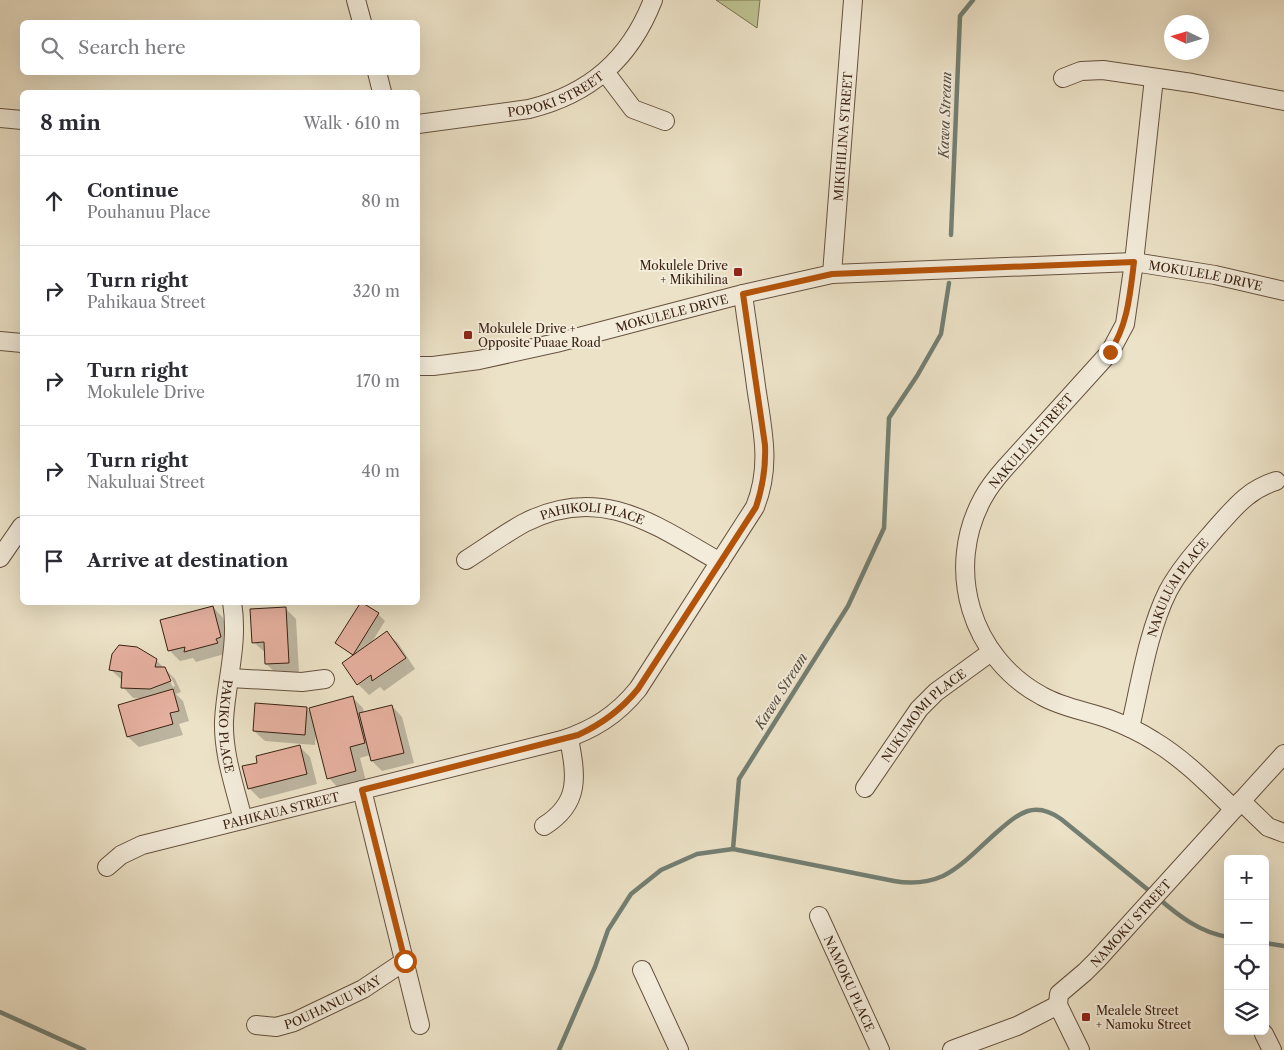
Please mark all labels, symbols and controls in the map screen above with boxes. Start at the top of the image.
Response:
north arrow [1164,15,1209,60]
search box [20,20,420,75]
icon: search [38,34,66,62]
text: Search here [78,36,186,59]
street label: POPOKI STREET [507,68,607,119]
street label: MIKIHILINA STREET [830,71,855,202]
water label: Kawa Stream [934,71,956,160]
text: 8 min [40,110,101,135]
text: Walk · 610 m [303,113,400,133]
text: Continue [87,179,179,202]
icon: ahead [40,187,68,215]
text: 80 m [361,191,400,211]
text: Pouhanuu Place [87,202,210,222]
street label: MOKULELE DRIVE [1148,257,1264,293]
place label: Mokulele Drive + Mikihilina [640,258,729,287]
marker: Mokulele Drive + Mikihilina [732,266,744,278]
text: Turn right [87,269,188,292]
icon: right [40,277,68,305]
text: 320 m [353,281,400,301]
street label: MOKULELE DRIVE [614,291,730,335]
text: Pahikaua Street [87,292,206,312]
place label: Mokulele Drive + Opposite Puaae Road [478,321,601,350]
marker: Mokulele Drive + Opposite Puaae Road [462,329,474,341]
route end [1099,341,1122,364]
text: Turn right [87,359,188,382]
icon: right [40,367,68,395]
text: 170 m [356,371,400,391]
text: Mokulele Drive [87,382,205,402]
street label: NAKULUAI STREET [986,390,1076,492]
text: Turn right [87,449,188,472]
icon: right [40,457,68,485]
text: 40 m [361,461,400,481]
text: Nakuluai Street [87,472,205,492]
street label: PAHIKOLI PLACE [538,499,647,527]
street label: NAKULUAI PLACE [1144,535,1211,639]
icon: arrive [40,547,68,575]
text: Arrive at destination [87,549,288,572]
water label: Kawa Stream [750,649,812,733]
street label: NUKUMOMI PLACE [878,665,969,765]
street label: PAKIKO PLACE [216,679,238,774]
street label: PAHIKAUA STREET [221,788,341,832]
map controls [1224,855,1269,1035]
button: + [1224,855,1269,900]
street label: NAMOKU STREET [1087,876,1174,970]
button: − [1224,900,1269,945]
street label: NAMOKU PLACE [821,933,878,1034]
button: locate [1224,945,1269,990]
route start [394,950,417,973]
street label: POUHANUU WAY [282,971,384,1032]
button: layers [1224,990,1269,1035]
place label: Mealele Street + Namoku Street [1096,1003,1192,1032]
marker: Mealele Street + Namoku Street [1080,1011,1092,1023]

